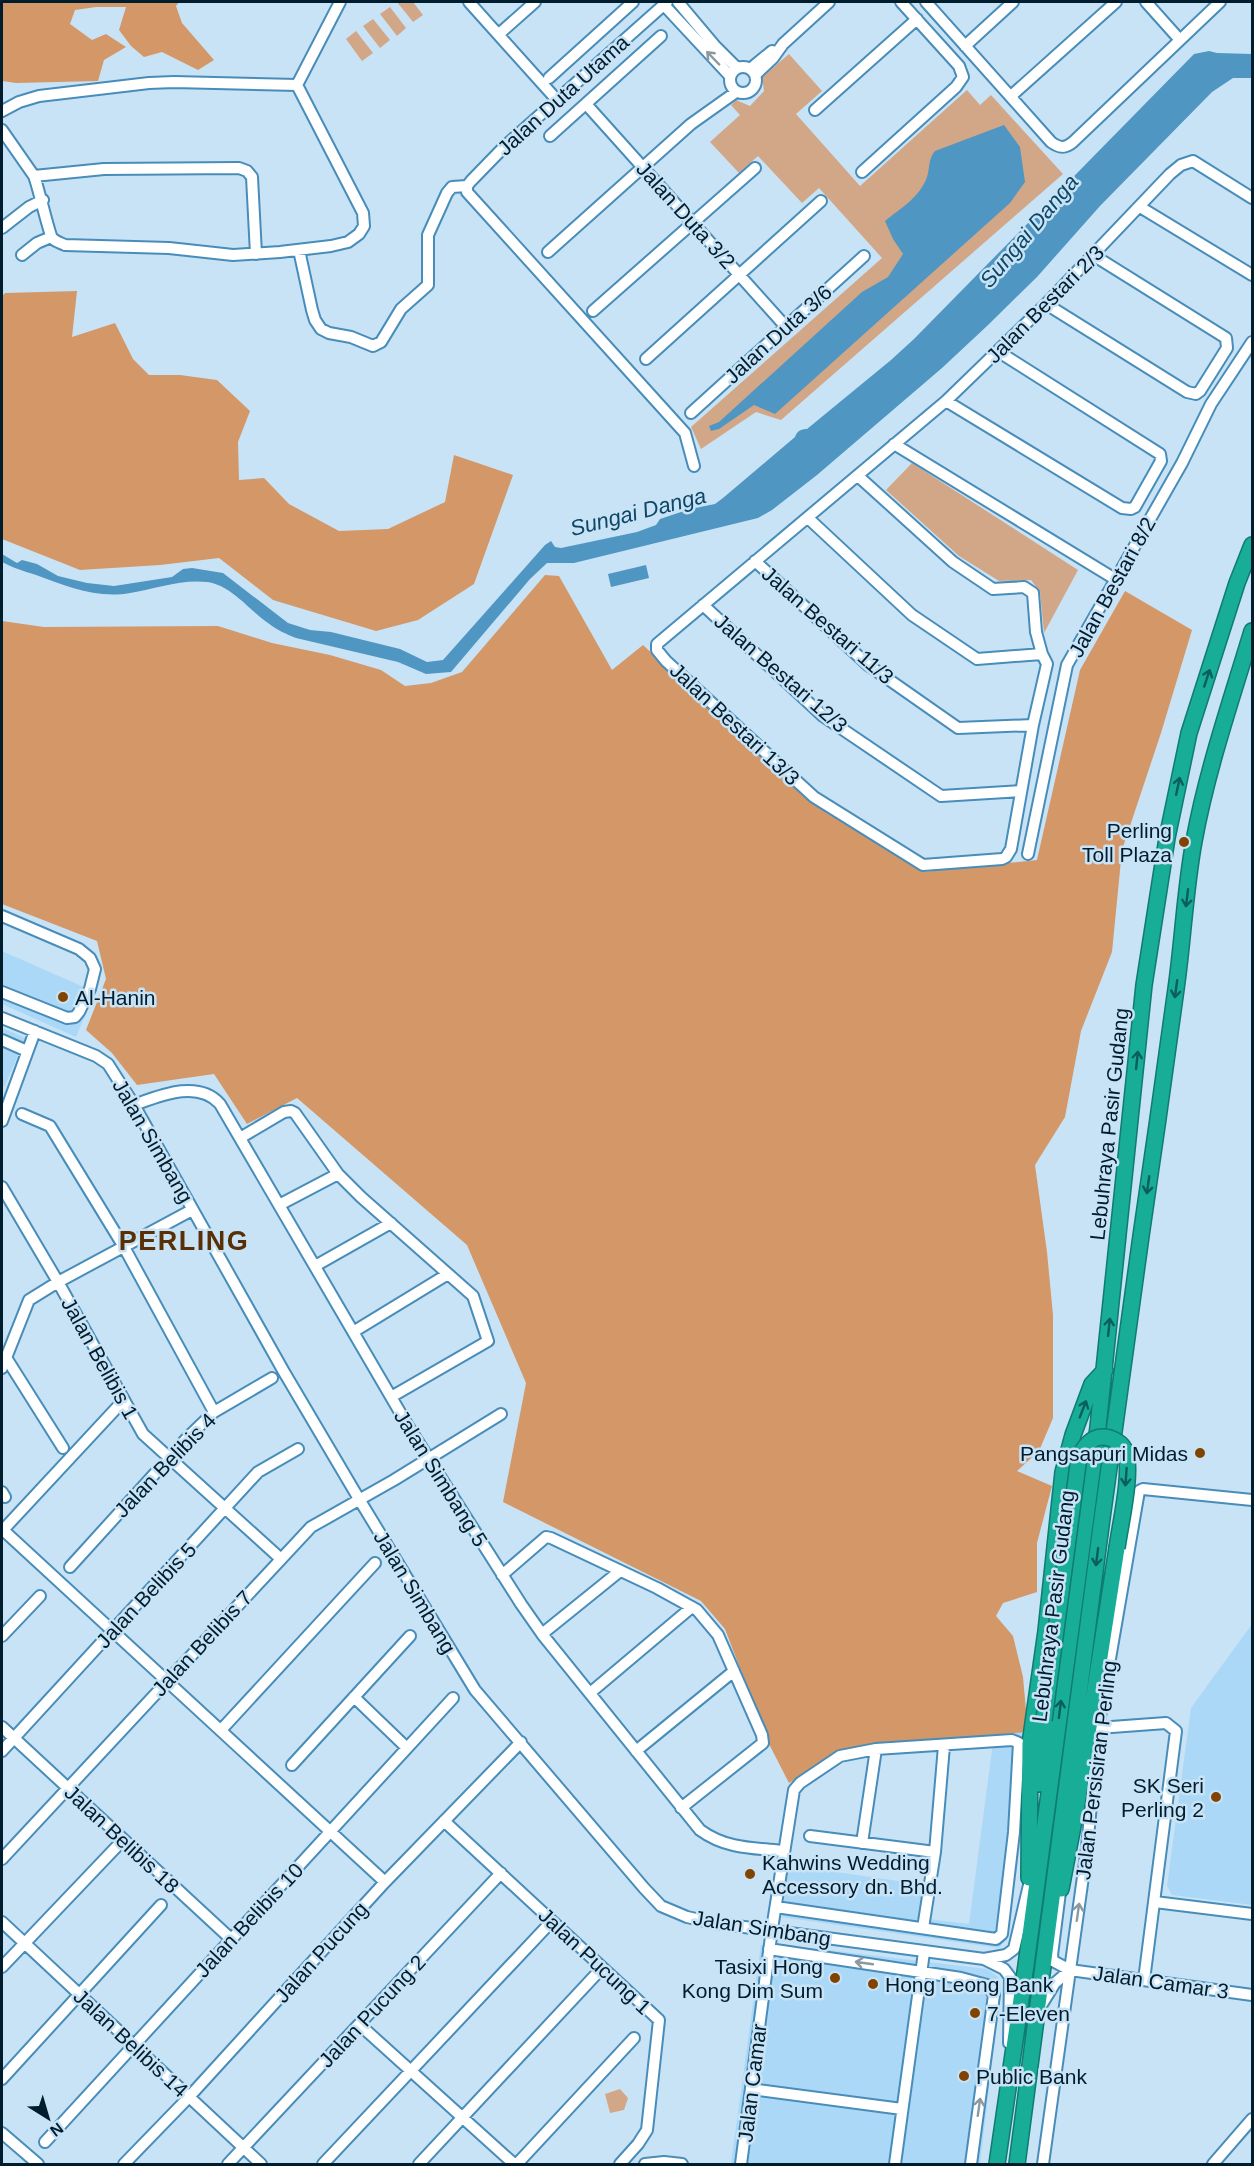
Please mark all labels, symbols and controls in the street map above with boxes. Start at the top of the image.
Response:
street label: Jalan Duta Utama [493,30,633,160]
one-way arrow [705,51,720,66]
street label: Jalan Duta 3/2 [632,157,740,273]
water label: Sungai Danga [975,170,1083,292]
street label: Jalan Bestari 2/3 [982,241,1108,367]
street label: Jalan Duta 3/6 [720,280,836,388]
water label: Sungai Danga [567,483,709,541]
street label: Jalan Bestari 8/2 [1064,513,1160,661]
street label: Jalan Bestari 11/3 [758,562,898,688]
street label: Jalan Bestari 12/3 [710,609,852,737]
street label: Jalan Bestari 13/3 [666,658,804,790]
one-way arrow [1202,669,1213,688]
one-way arrow [1173,777,1184,796]
place label: Perling Toll Plaza [1082,819,1172,866]
marker: Perling Toll Plaza [1177,835,1191,849]
one-way arrow [1181,888,1192,907]
one-way arrow [1170,978,1181,998]
place label: Al-Hanin [75,986,156,1009]
marker: Al-Hanin [56,990,70,1004]
street label: Lebuhraya Pasir Gudang [1085,1007,1133,1241]
one-way arrow [1132,1050,1143,1070]
street label: Jalan Simbang [108,1075,198,1207]
one-way arrow [1143,1175,1154,1195]
district label: PERLING [119,1226,249,1256]
street label: Jalan Belibis 1 [57,1293,143,1423]
one-way arrow [1104,1317,1115,1337]
one-way arrow [1078,1400,1089,1419]
street label: Jalan Simbang 5 [390,1406,492,1550]
street label: Jalan Belibis 4 [110,1408,221,1522]
place label: Pangsapuri Midas [1020,1442,1188,1465]
marker: Pangsapuri Midas [1193,1446,1207,1460]
one-way arrow [1120,1467,1131,1487]
street label: Lebuhraya Pasir Gudang [1027,1489,1079,1723]
street label: Jalan Simbang [369,1527,461,1657]
street label: Jalan Belibis 5 [91,1538,201,1652]
one-way arrow [1091,1547,1102,1566]
street label: Jalan Belibis 7 [147,1586,257,1700]
street label: Jalan Persisiran Perling [1071,1659,1121,1881]
one-way arrow [1055,1700,1066,1720]
place label: SK Seri Perling 2 [1121,1774,1204,1821]
street label: Jalan Belibis 18 [60,1780,184,1898]
marker: SK Seri Perling 2 [1209,1790,1223,1804]
place label: Kahwins Wedding Accessory dn. Bhd. [762,1851,943,1898]
street label: Jalan Belibis 10 [190,1858,308,1982]
marker: Kahwins Wedding Accessory dn. Bhd. [743,1867,757,1881]
street label: Jalan Pucung [270,1897,372,2007]
one-way arrow [1072,1902,1083,1922]
street label: Jalan Pucung 1 [534,1903,656,2019]
street label: Jalan Simbang [692,1906,832,1950]
street label: Jalan Pucung 2 [314,1950,430,2072]
place label: Tasixi Hong Kong Dim Sum [682,1955,823,2002]
one-way arrow [854,1958,874,1969]
street label: Jalan Camar 3 [1092,1961,1230,2003]
marker: Tasixi Hong Kong Dim Sum [828,1971,842,1985]
place label: Hong Leong Bank [885,1973,1054,1996]
marker: Hong Leong Bank [866,1977,880,1991]
street label: Jalan Belibis 14 [69,1984,193,2102]
place label: 7-Eleven [987,2002,1070,2025]
marker: 7-Eleven [968,2006,982,2020]
street label: Jalan Camar [733,2023,771,2143]
place label: Public Bank [976,2065,1087,2088]
marker: Public Bank [957,2069,971,2083]
north arrow [18,2088,78,2148]
one-way arrow [973,2097,984,2117]
text: N [47,2119,66,2140]

